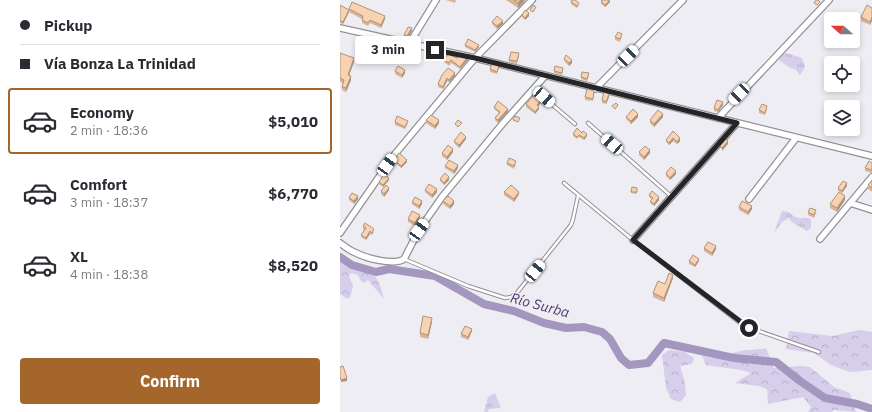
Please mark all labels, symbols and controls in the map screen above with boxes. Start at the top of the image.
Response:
north arrow [824,12,860,48]
map controls [824,12,860,136]
text: Pickup [44,16,92,35]
callout: 3 min [355,36,421,64]
text: 3 min [371,41,405,58]
route end [426,41,444,59]
car [615,43,641,69]
text: Vía Bonza La Trinidad [44,54,196,73]
button: locate [824,56,860,92]
car [726,81,752,107]
car [531,85,557,109]
button: layers [824,100,860,136]
icon: car [22,103,58,139]
text: Economy [70,103,134,122]
text: $5,010 [268,112,318,131]
text: 2 min · 18:36 [70,122,148,139]
car [599,132,625,156]
car [375,152,399,178]
icon: car [22,175,58,211]
text: Comfort [70,175,127,194]
text: $6,770 [268,184,318,203]
text: 3 min · 18:37 [70,194,148,211]
car [407,217,431,243]
icon: car [22,247,58,283]
text: XL [70,247,88,266]
text: $8,520 [268,256,318,275]
car [523,258,547,284]
text: 4 min · 18:38 [70,266,148,283]
water label: Río Surba [508,288,572,322]
route start [740,319,758,337]
button: Confirm [20,358,320,404]

